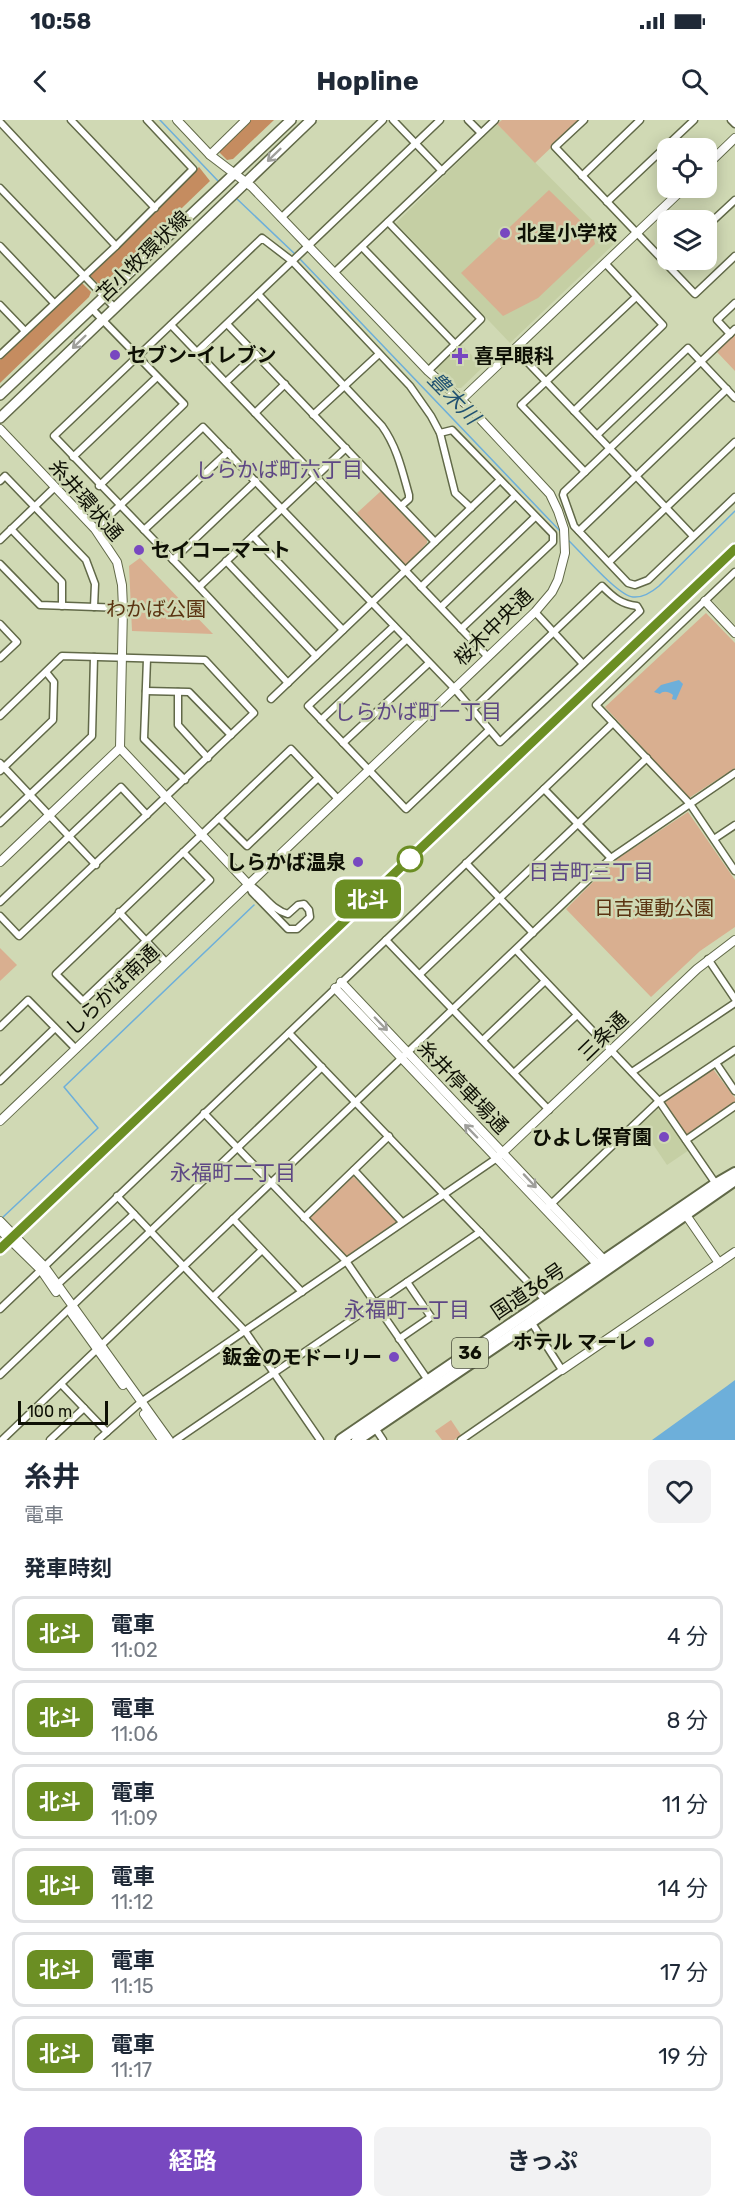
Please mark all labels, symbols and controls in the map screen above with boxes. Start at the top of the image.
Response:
text: 10:58 [30,8,91,35]
icon: back [24,65,57,98]
text: Hopline [316,65,419,97]
icon: search [678,65,711,98]
map controls [657,138,717,270]
button: locate [657,138,717,198]
one-way arrow [267,147,282,162]
street label: 苫小牧環状線 [92,206,194,306]
button: layers [657,210,717,270]
place label: 北星小学校 [517,221,617,245]
marker: 北星小学校 [498,226,512,240]
one-way arrow [72,335,87,350]
place label: セブン-イレブン [127,343,277,367]
place label: 喜早眼科 [474,344,554,368]
marker: 喜早眼科 [451,347,469,365]
marker: セブン-イレブン [108,348,122,362]
water label: 豊木川 [423,367,486,431]
street label: 糸井環状通 [44,454,128,546]
district label: しらかば町六丁目 [195,457,363,482]
place label: セイコーマート [151,538,291,562]
marker: セイコーマート [132,543,146,557]
street label: 桜木中央通 [449,584,537,670]
park label: わかば公園 [106,597,206,621]
district label: しらかば町一丁目 [334,699,502,724]
unlabelled marker [397,846,423,872]
place label: しらかば温泉 [226,850,346,874]
marker: しらかば温泉 [351,855,365,869]
district label: 日吉町三丁目 [528,859,654,884]
line badge: 北斗 [341,880,395,918]
text: 北斗 [347,887,389,912]
park label: 日吉運動公園 [594,896,714,920]
street label: しらかば南通 [61,940,163,1040]
street label: 三条通 [573,1007,633,1065]
one-way arrow [374,1017,389,1032]
street label: 糸井停車場通 [413,1036,513,1138]
one-way arrow [464,1124,479,1139]
place label: ひよし保育園 [532,1125,652,1149]
marker: ひよし保育園 [657,1130,671,1144]
district label: 永福町二丁目 [170,1160,296,1185]
one-way arrow [523,1174,537,1189]
street label: 国道36号 [486,1258,570,1324]
district label: 永福町一丁目 [344,1297,470,1322]
place label: ホテル マーレ [513,1330,637,1354]
marker: ホテル マーレ [642,1335,656,1349]
road number: 36 [452,1338,488,1368]
place label: 鈑金のモドーリー [222,1345,382,1369]
marker: 鈑金のモドーリー [387,1350,401,1364]
scale bar [18,1398,108,1426]
text: 100 m [27,1402,72,1421]
text: 糸井 [24,1460,80,1493]
button: heart [648,1460,711,1523]
text: 電車 [24,1503,64,1527]
text: 発車時刻 [24,1555,112,1582]
text: 電車 [111,1611,155,1638]
text: 北斗 [39,1621,81,1646]
text: 4 分 [667,1623,708,1650]
text: 11:02 [111,1638,158,1662]
text: 電車 [111,1695,155,1722]
text: 北斗 [39,1705,81,1730]
text: 8 分 [667,1707,708,1734]
text: 11:06 [111,1722,158,1746]
text: 電車 [111,1779,155,1806]
text: 北斗 [39,1789,81,1814]
text: 11 分 [662,1791,708,1818]
text: 11:09 [111,1806,158,1830]
text: 電車 [111,1863,155,1890]
text: 北斗 [39,1873,81,1898]
text: 14 分 [658,1875,708,1902]
text: 11:12 [111,1890,154,1914]
text: 電車 [111,1947,155,1974]
text: 北斗 [39,1957,81,1982]
text: 17 分 [660,1959,708,1986]
text: 11:15 [111,1974,154,1998]
text: 電車 [111,2031,155,2058]
text: 北斗 [39,2041,81,2066]
text: 19 分 [658,2043,708,2070]
text: 11:17 [111,2058,152,2082]
button: 経路 [24,2127,362,2196]
button: きっぷ [374,2127,711,2196]

